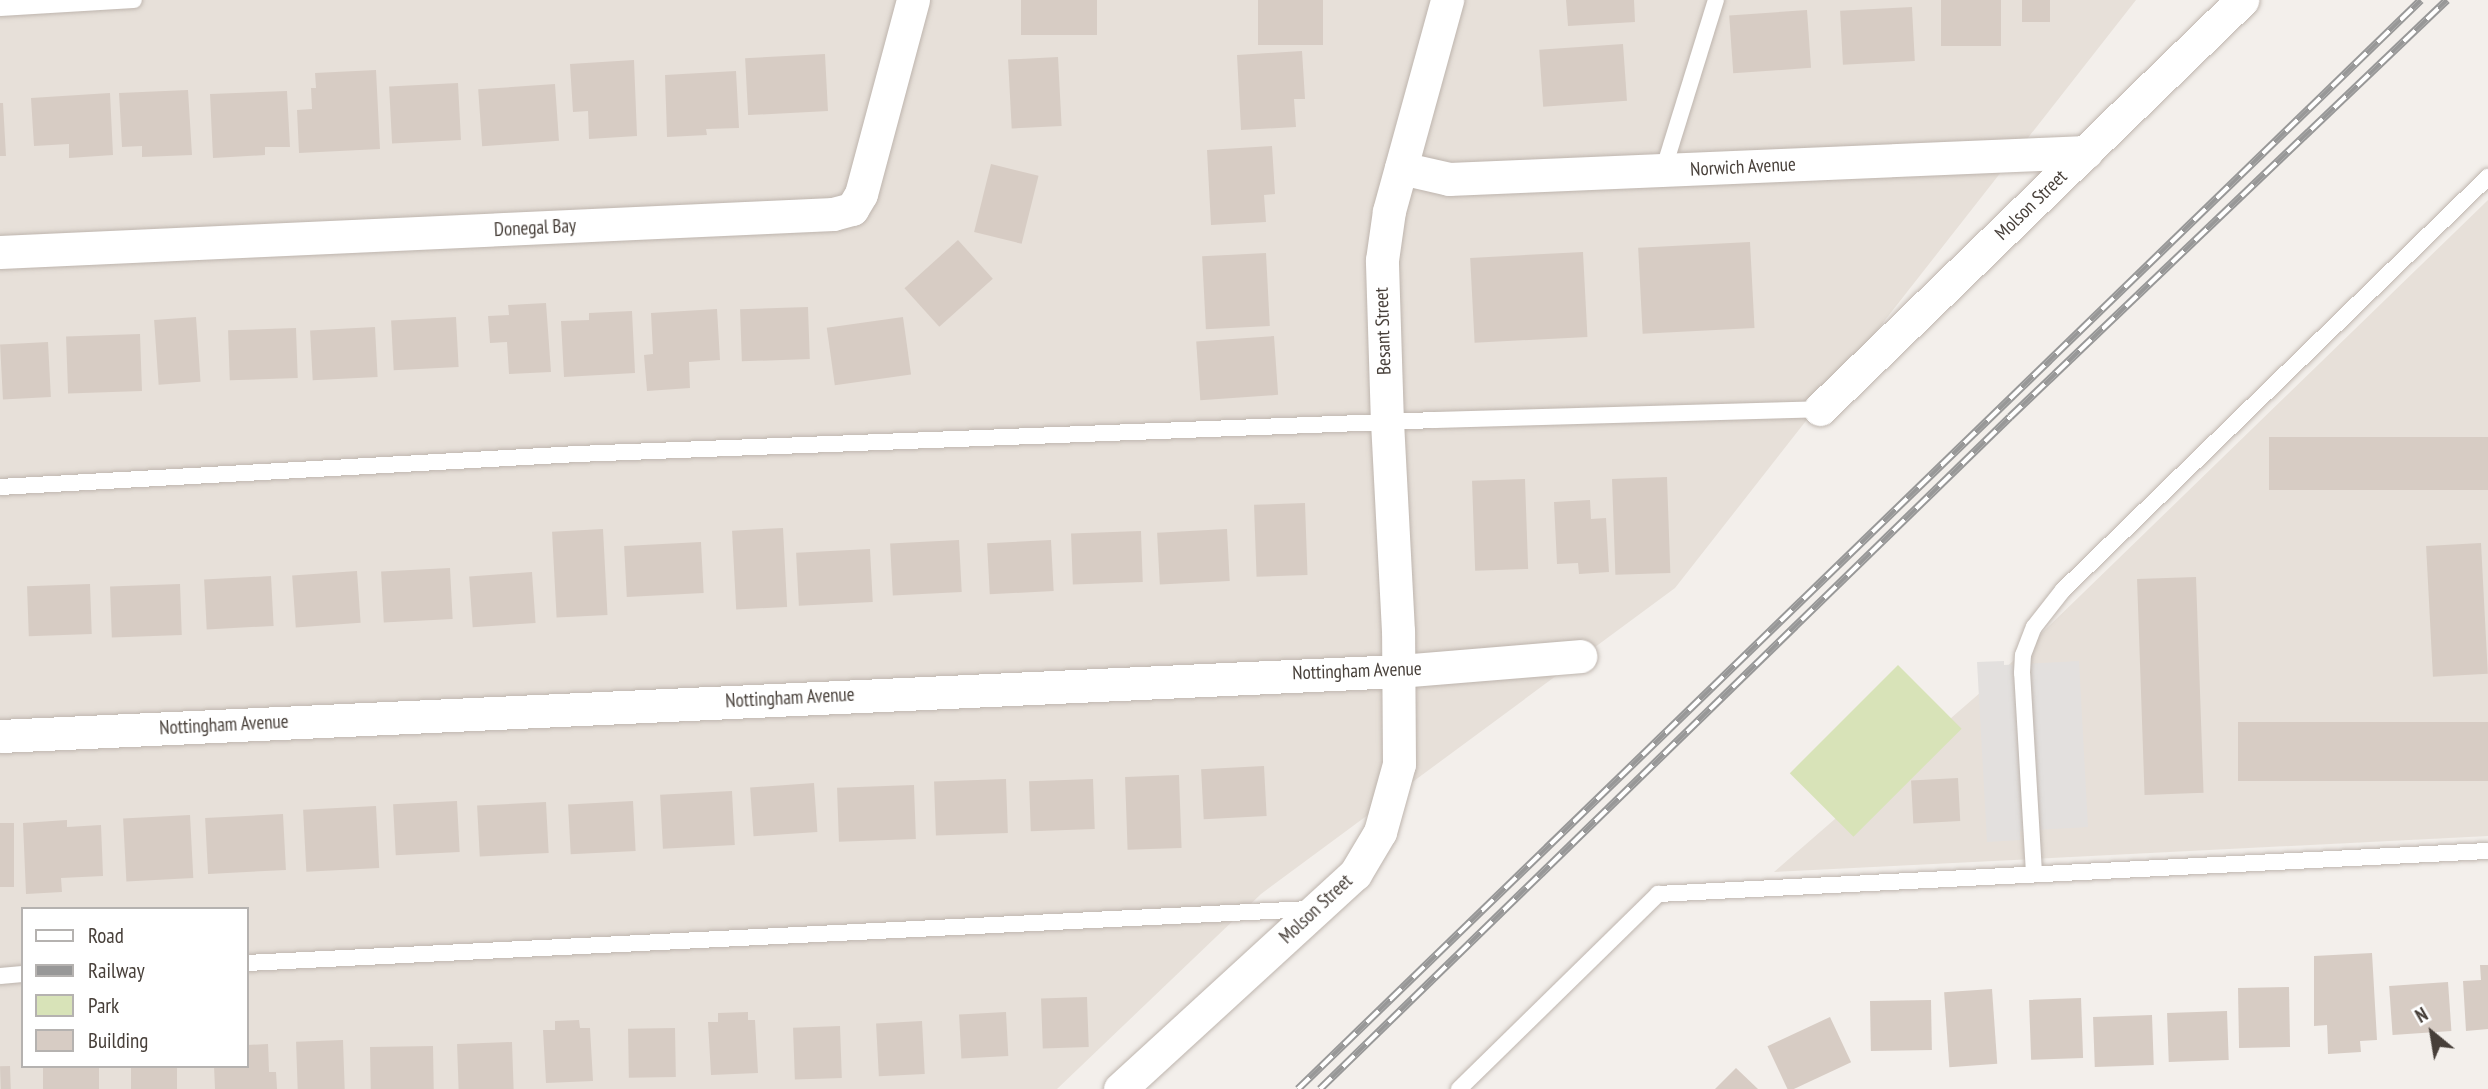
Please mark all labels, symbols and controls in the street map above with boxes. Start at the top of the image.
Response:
street label: Norwich Avenue [1689,153,1797,181]
street label: Molson Street [1990,165,2072,245]
street label: Donegal Bay [493,214,577,242]
street label: Besant Street [1370,287,1396,375]
street label: Nottingham Avenue [1292,657,1422,685]
street label: Nottingham Avenue [725,683,855,713]
street label: Nottingham Avenue [159,710,289,740]
street label: Molson Street [1275,870,1357,948]
legend [21,907,248,1068]
text: Road [88,922,124,949]
text: Railway [88,957,145,984]
text: Park [88,992,119,1019]
north arrow [2397,998,2467,1068]
text: N [2411,1002,2432,1028]
text: Building [88,1027,148,1054]

